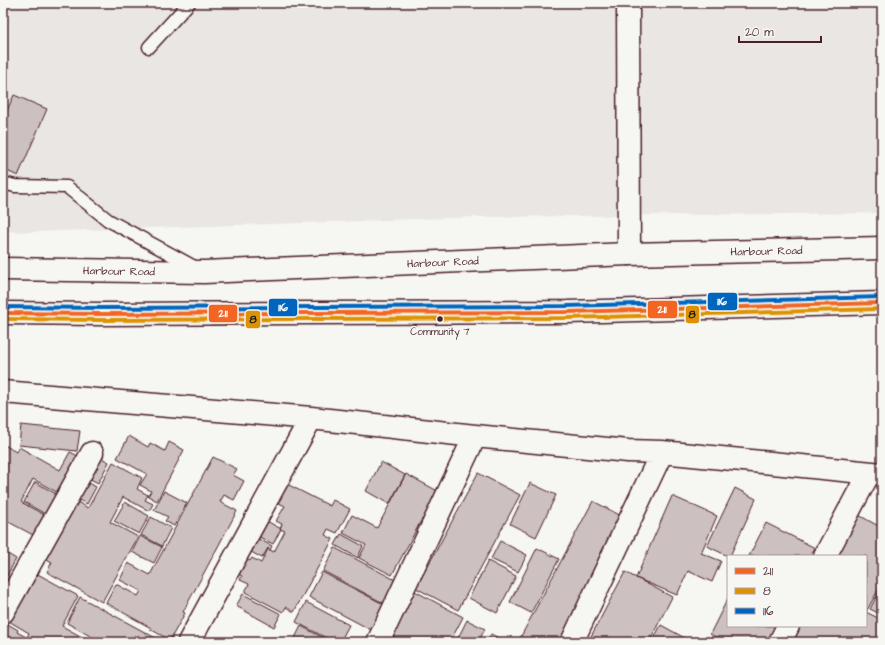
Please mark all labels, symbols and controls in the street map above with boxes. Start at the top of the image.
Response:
scale bar [739,18,821,44]
text: 20 m [745,24,774,41]
street label: Harbour Road [730,243,803,260]
street label: Harbour Road [406,253,479,271]
street label: Harbour Road [83,263,155,279]
line badge: 116 [707,292,738,311]
text: 116 [717,294,727,309]
line badge: 116 [268,298,298,317]
text: 116 [278,300,288,315]
line badge: 211 [647,300,678,319]
text: 211 [656,302,667,317]
line badge: 211 [208,304,238,323]
line badge: 8 [685,305,700,324]
text: 211 [217,306,228,321]
text: 8 [688,307,696,322]
line badge: 8 [245,310,261,329]
text: 8 [249,312,257,327]
marker: Community 7 [435,314,445,324]
place label: Community 7 [410,325,470,340]
legend [727,555,867,627]
text: 211 [763,563,773,580]
text: 8 [763,583,771,600]
text: 116 [763,603,774,620]

